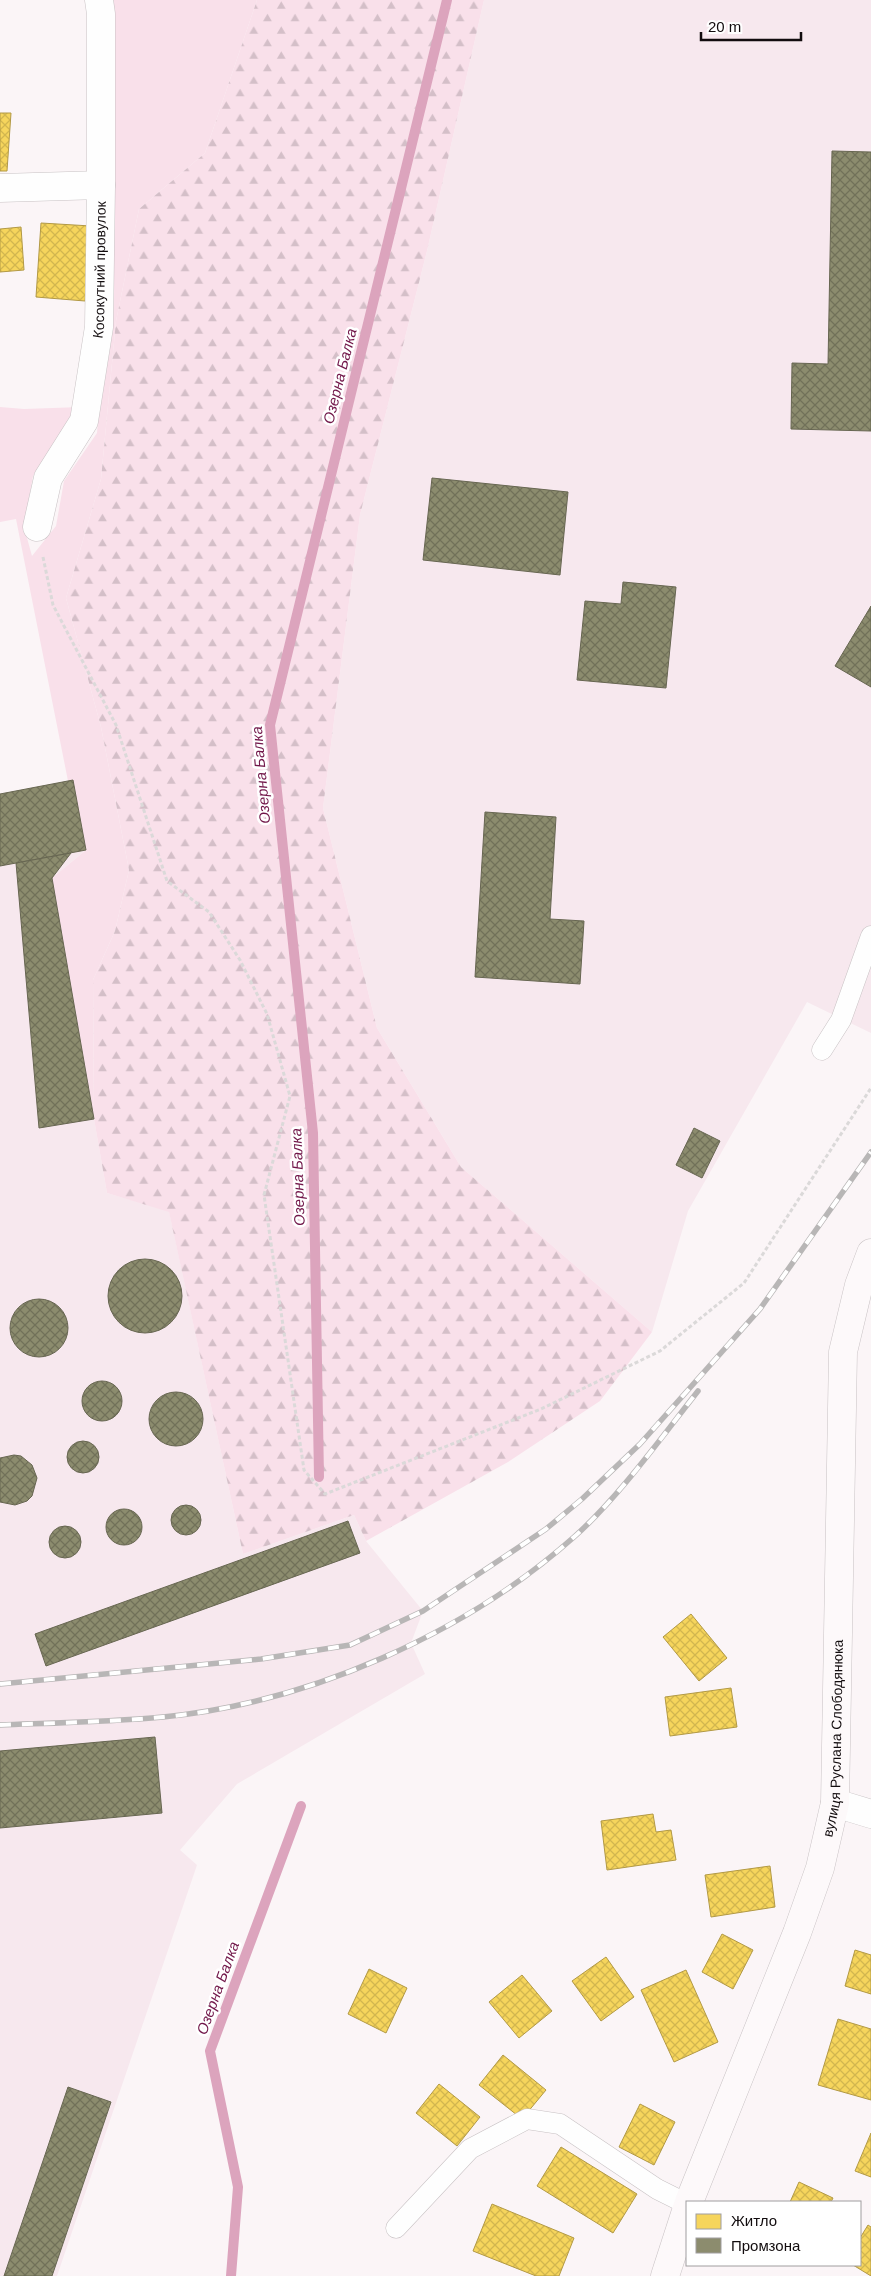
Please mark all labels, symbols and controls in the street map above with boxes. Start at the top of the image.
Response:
scale bar [701,10,801,42]
text: 20 m [708,18,741,35]
street label: Косокутний провулок [89,200,109,340]
water label: Озерна Балка [319,326,360,425]
water label: Озерна Балка [248,726,273,824]
water label: Озерна Балка [287,1128,308,1226]
street label: вулиця Руслана Слободянюка [819,1639,846,1838]
water label: Озерна Балка [193,1939,242,2037]
legend [686,2201,861,2266]
text: Житло [731,2212,777,2229]
text: Промзона [731,2237,801,2254]

